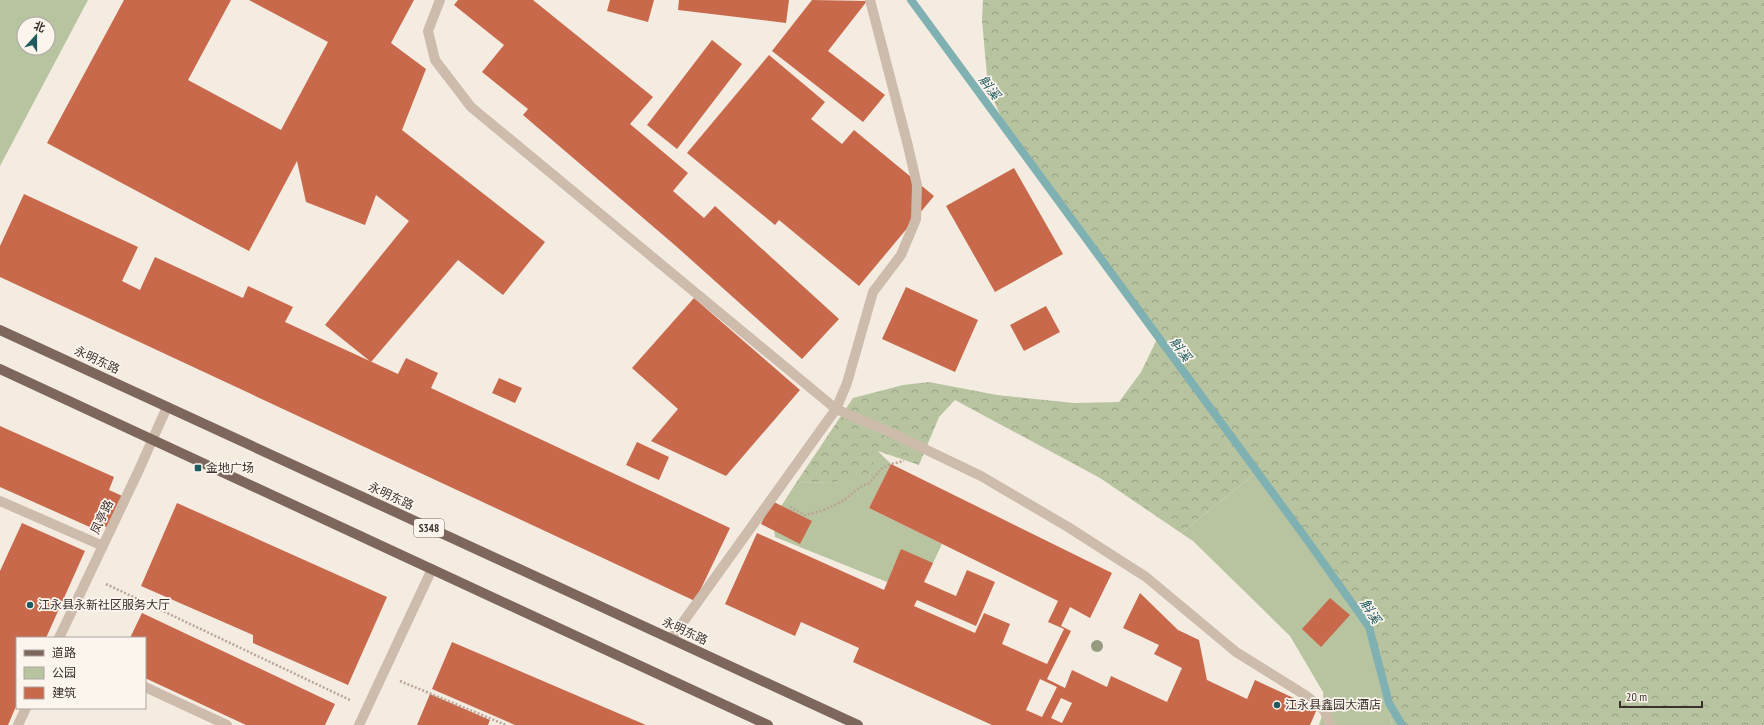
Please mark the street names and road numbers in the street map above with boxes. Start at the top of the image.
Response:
street label: 永明东路 [72,343,122,376]
street label: 永明东路 [366,479,416,512]
street label: 凤亭路 [87,497,116,536]
road number: S348 [414,519,444,537]
street label: 永明东路 [660,614,710,647]

